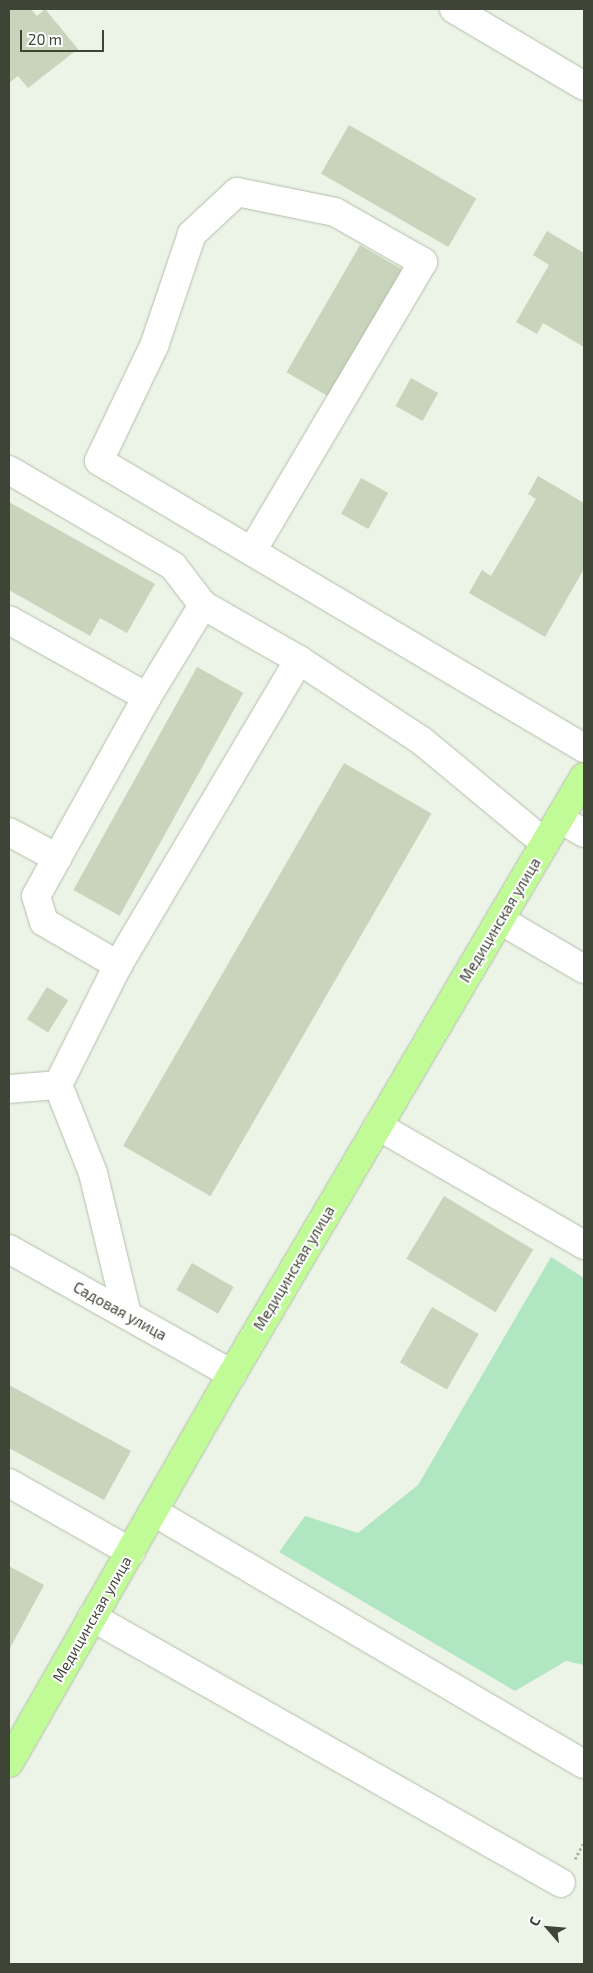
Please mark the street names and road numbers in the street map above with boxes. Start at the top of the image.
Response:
street label: Медицинская улица [456,854,544,986]
street label: Медицинская улица [250,1202,338,1334]
street label: Садовая улица [70,1278,170,1344]
street label: Медицинская улица [49,1553,135,1685]

